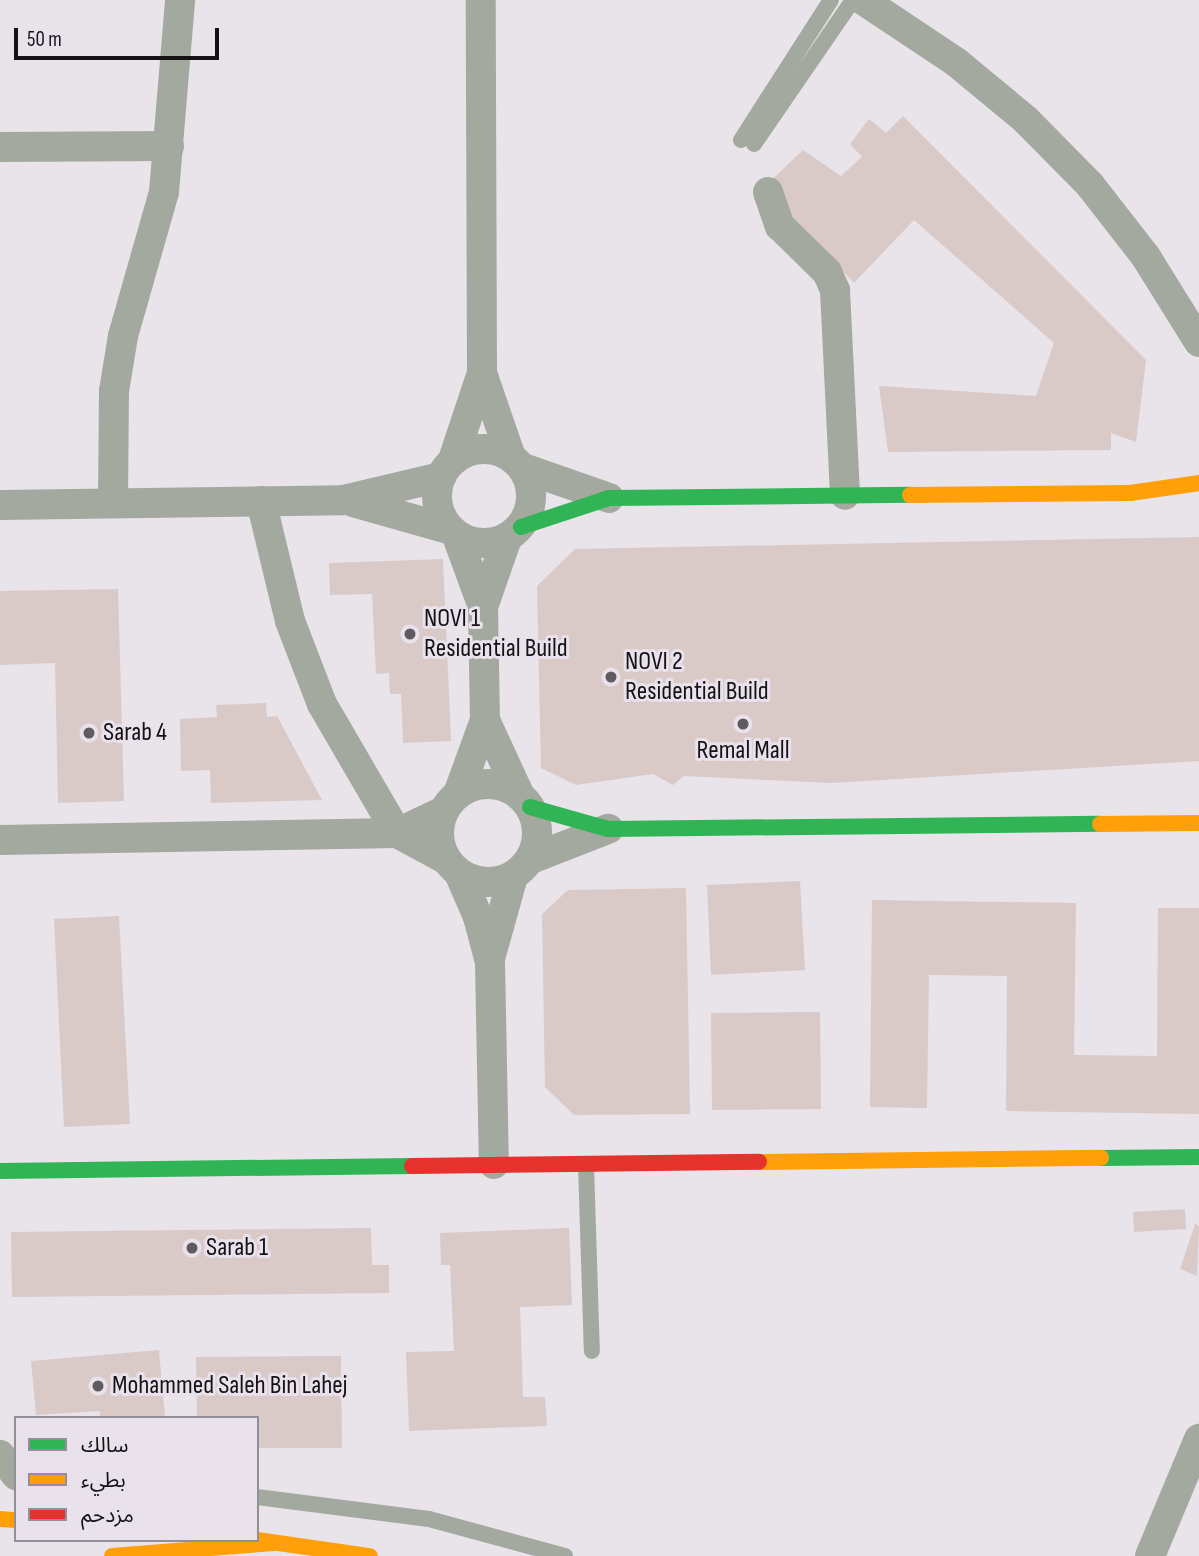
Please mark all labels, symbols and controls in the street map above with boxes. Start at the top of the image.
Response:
scale bar [18,14,222,58]
text: 50 m [27,27,62,52]
place label: NOVI 1 Residential Build [424,603,568,664]
marker: NOVI 1 Residential Build [402,626,418,642]
place label: NOVI 2 Residential Build [625,646,769,708]
marker: NOVI 2 Residential Build [603,669,619,685]
marker: Remal Mall [735,716,751,732]
place label: Sarab 4 [103,717,167,749]
marker: Sarab 4 [81,725,97,741]
place label: Remal Mall [697,735,789,767]
place label: Sarab 1 [206,1232,268,1264]
marker: Sarab 1 [184,1240,200,1256]
place label: Mohammed Saleh Bin Lahej [112,1370,347,1402]
marker: Mohammed Saleh Bin Lahej [90,1378,106,1394]
legend [14,1416,259,1542]
text: سالك [81,1433,128,1458]
text: بطيء [81,1468,126,1493]
text: مزدحم [81,1503,134,1528]

